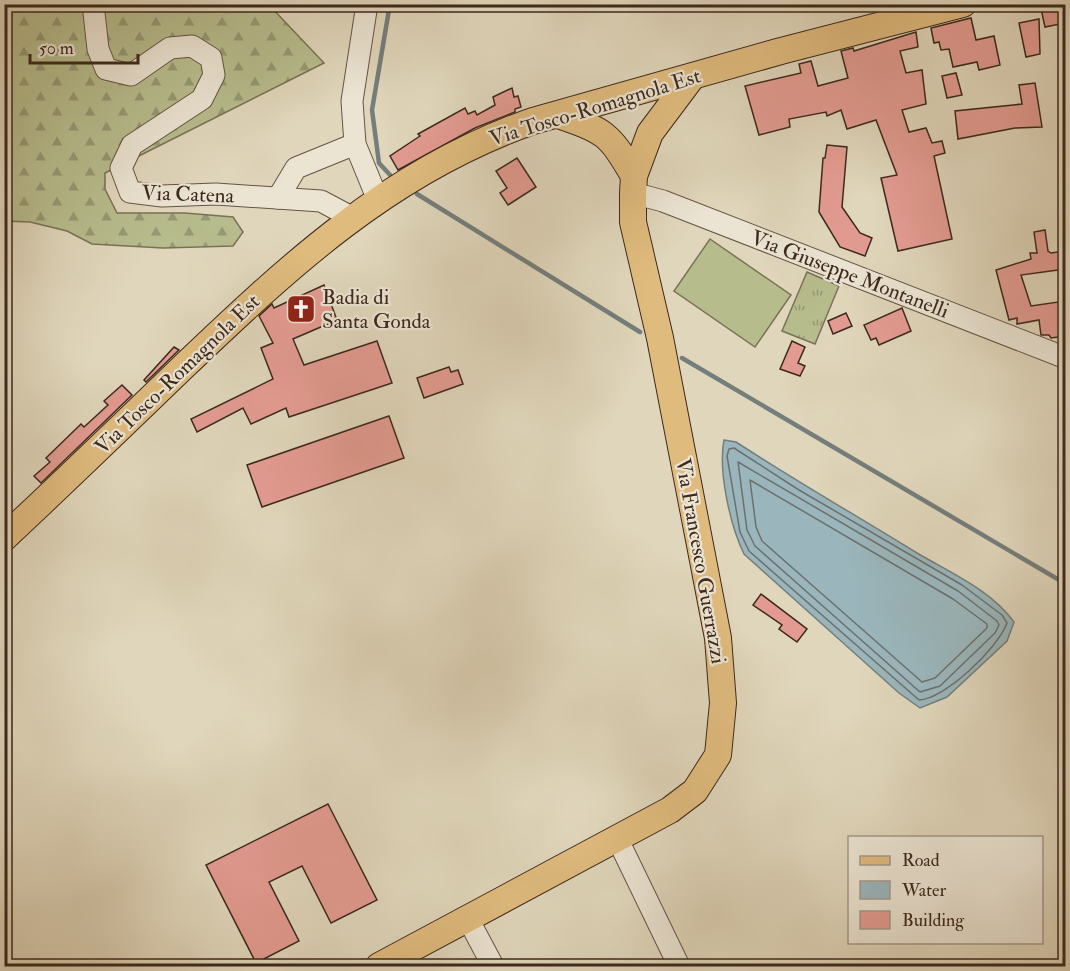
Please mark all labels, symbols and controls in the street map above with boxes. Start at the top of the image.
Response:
scale bar [30,27,138,65]
text: 50 m [39,37,74,60]
street label: Via Tosco-Romagnola Est [486,62,704,152]
street label: Via Catena [141,179,235,210]
street label: Via Giuseppe Montanelli [747,224,953,325]
place label: Badia di Santa Gonda [322,284,431,335]
street label: Via Tosco-Romagnola Est [89,288,266,460]
church icon: Badia di Santa Gonda [285,293,317,325]
street label: Via Francesco Guerrazzi [669,456,732,666]
legend [848,836,1043,944]
text: Road [902,849,940,872]
text: Water [901,879,946,902]
text: Building [902,909,965,932]

